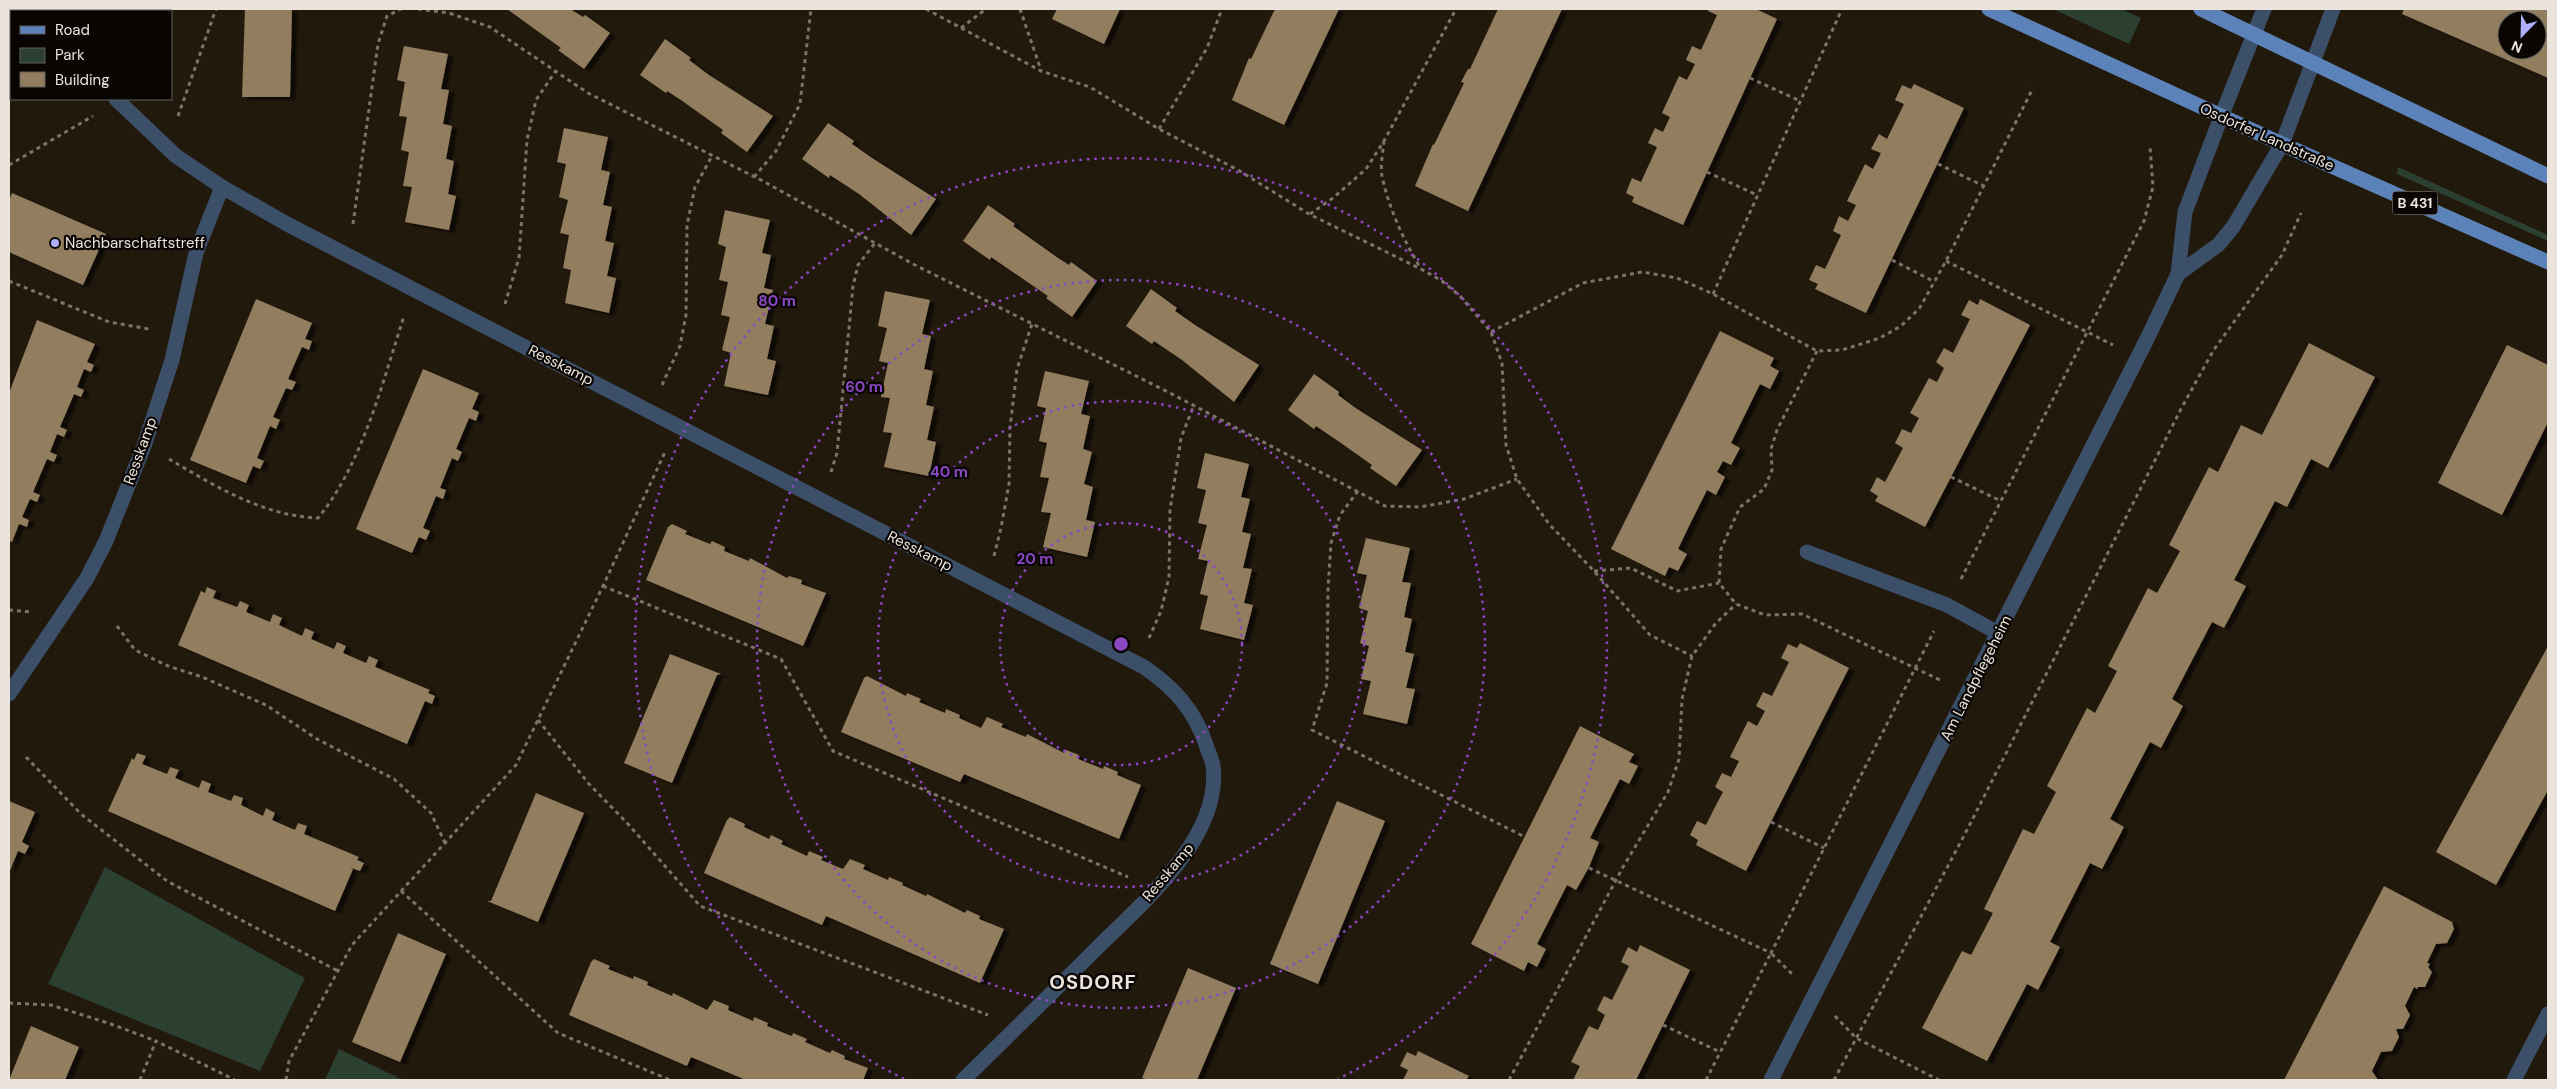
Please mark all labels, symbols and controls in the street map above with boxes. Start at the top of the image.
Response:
legend [10,10,172,100]
north arrow [2497,10,2547,60]
text: Road [55,20,90,40]
text: N [2509,37,2525,57]
text: Park [55,45,85,65]
text: Building [55,70,110,90]
street label: Osdorfer Landstraße [2197,98,2337,176]
road number: B 431 [2392,192,2438,214]
place label: Nachbarschaftstreff [65,233,205,253]
marker: Nachbarschaftstreff [49,237,61,249]
text: 80 m [758,291,796,311]
street label: Resskamp [525,340,597,390]
text: 60 m [845,377,883,397]
street label: Resskamp [119,414,161,488]
text: 40 m [930,462,968,482]
street label: Resskamp [884,526,956,576]
text: 20 m [1017,549,1053,569]
street label: Am Landpflegeheim [1936,612,2016,744]
centre of rings [1112,635,1130,653]
street label: Resskamp [1138,839,1198,905]
district label: OSDORF [1049,969,1137,995]

